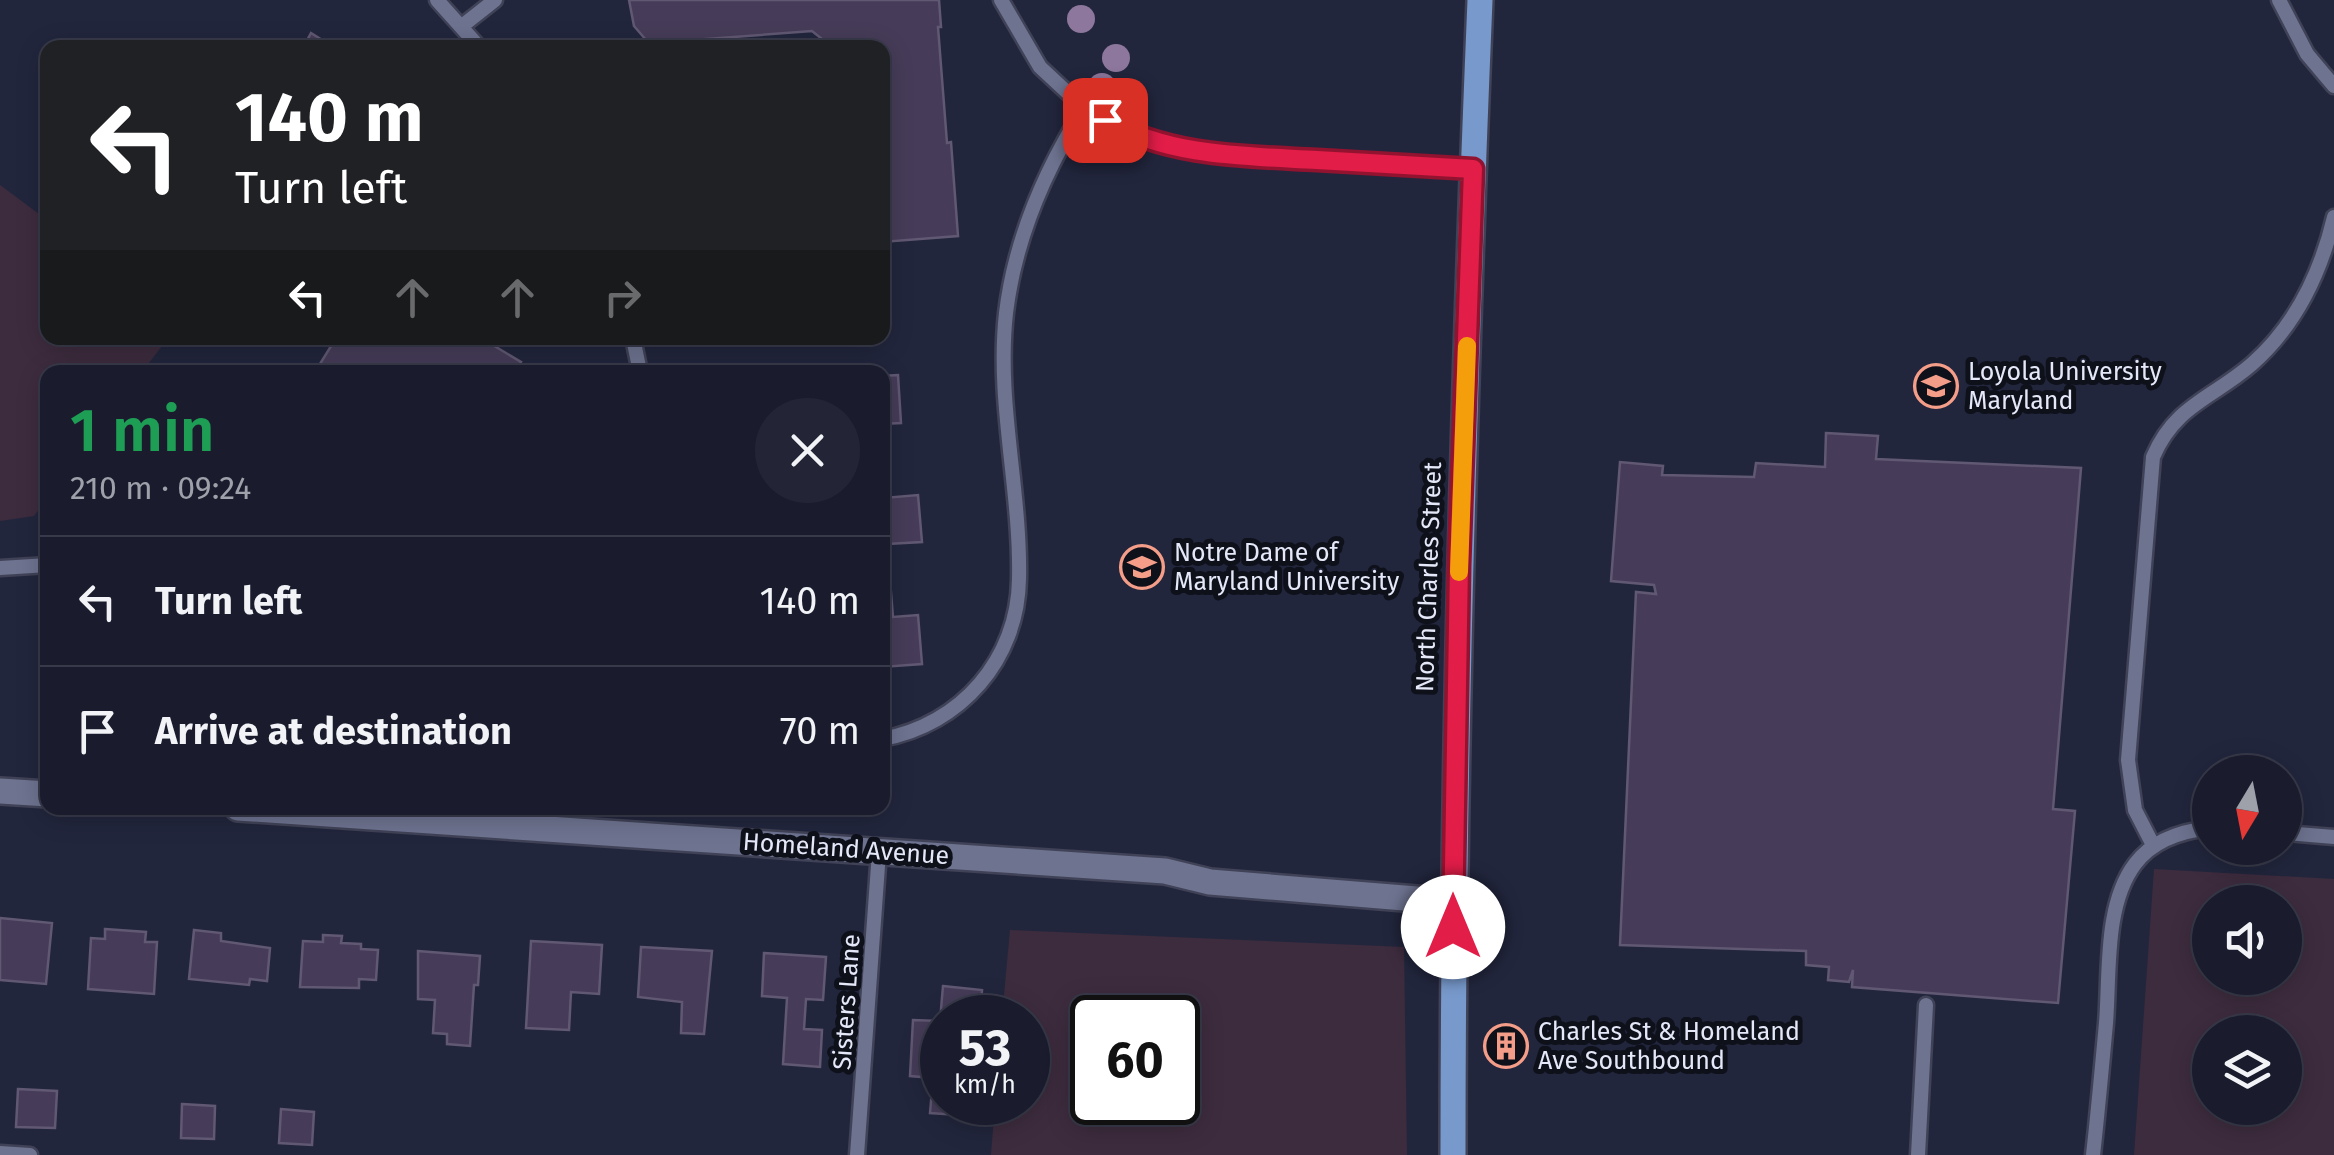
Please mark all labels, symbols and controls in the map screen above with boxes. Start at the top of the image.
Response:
text: 140 m [235,76,424,160]
pin [1063,78,1148,163]
icon: left [70,80,200,210]
icon: arrive [1078,93,1133,148]
text: Turn left [235,161,407,215]
icon: left [280,270,335,325]
icon: ahead [385,270,440,325]
icon: ahead [490,270,545,325]
icon: right [595,270,650,325]
place label: Loyola University Maryland [1968,357,2163,416]
school or university icon: Loyola University Maryland [1913,363,1959,409]
text: 1 min [70,395,215,467]
button: close [755,398,860,503]
street label: North Charles Street [1410,460,1448,693]
text: 210 m · 09:24 [70,469,251,507]
place label: Notre Dame of Maryland University [1174,538,1400,597]
school or university icon: Notre Dame of Maryland University [1119,544,1165,590]
icon: left [70,574,125,629]
text: Turn left [155,578,302,624]
text: 140 m [759,578,860,624]
icon: arrive [70,704,125,759]
text: Arrive at destination [155,708,512,754]
text: 70 m [780,708,860,754]
north arrow [2192,755,2302,865]
map controls [2192,755,2302,1125]
street label: Homeland Avenue [742,827,950,871]
position arrow [1401,875,1505,979]
button: sound [2192,885,2302,995]
street label: Sisters Lane [827,933,867,1071]
speed limit sign: 60 [1070,995,1200,1125]
button: layers [2192,1015,2302,1125]
place label: Charles St & Homeland Ave Southbound [1538,1017,1800,1076]
text: 53 [959,1018,1011,1078]
building icon: Charles St & Homeland Ave Southbound [1483,1023,1529,1069]
text: km/h [954,1070,1016,1100]

